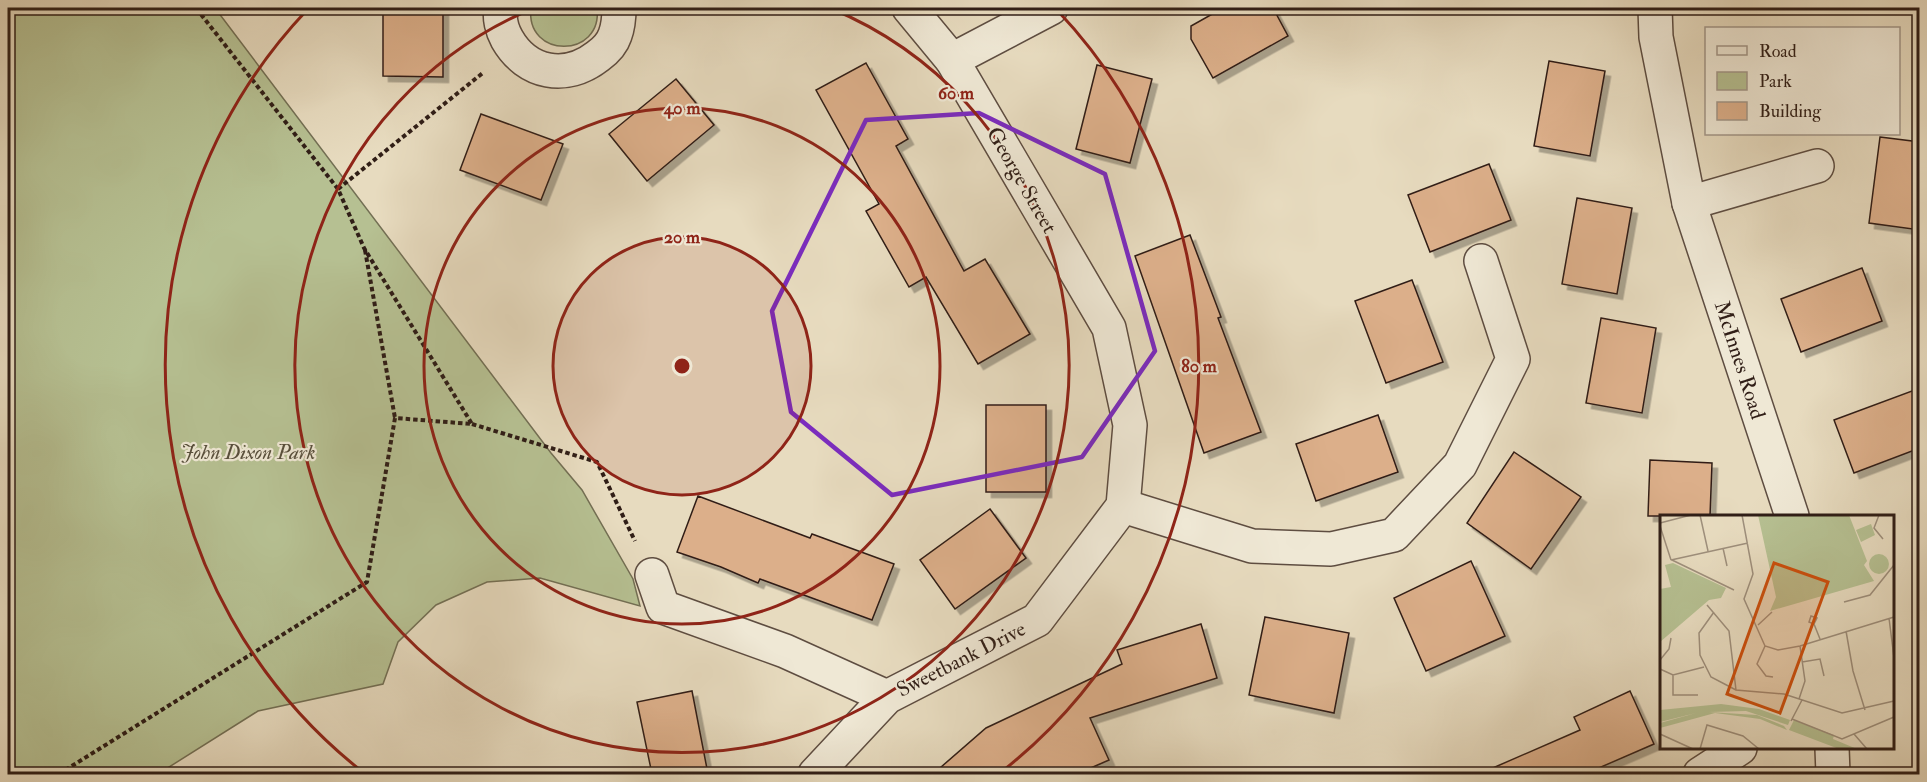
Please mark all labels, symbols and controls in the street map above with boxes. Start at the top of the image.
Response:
legend [1705,27,1900,135]
text: Road [1759,40,1797,63]
text: Park [1759,70,1792,93]
text: 60 m [938,82,975,105]
text: 40 m [663,97,701,120]
text: Building [1759,100,1822,123]
street label: George Street [980,122,1063,238]
text: 20 m [664,226,701,249]
street label: McInnes Road [1708,298,1772,423]
text: 80 m [1181,355,1218,378]
centre of rings [672,356,692,376]
park label: John Dixon Park [181,439,315,466]
inset map [1660,515,1894,749]
street label: Sweetbank Drive [892,615,1030,703]

